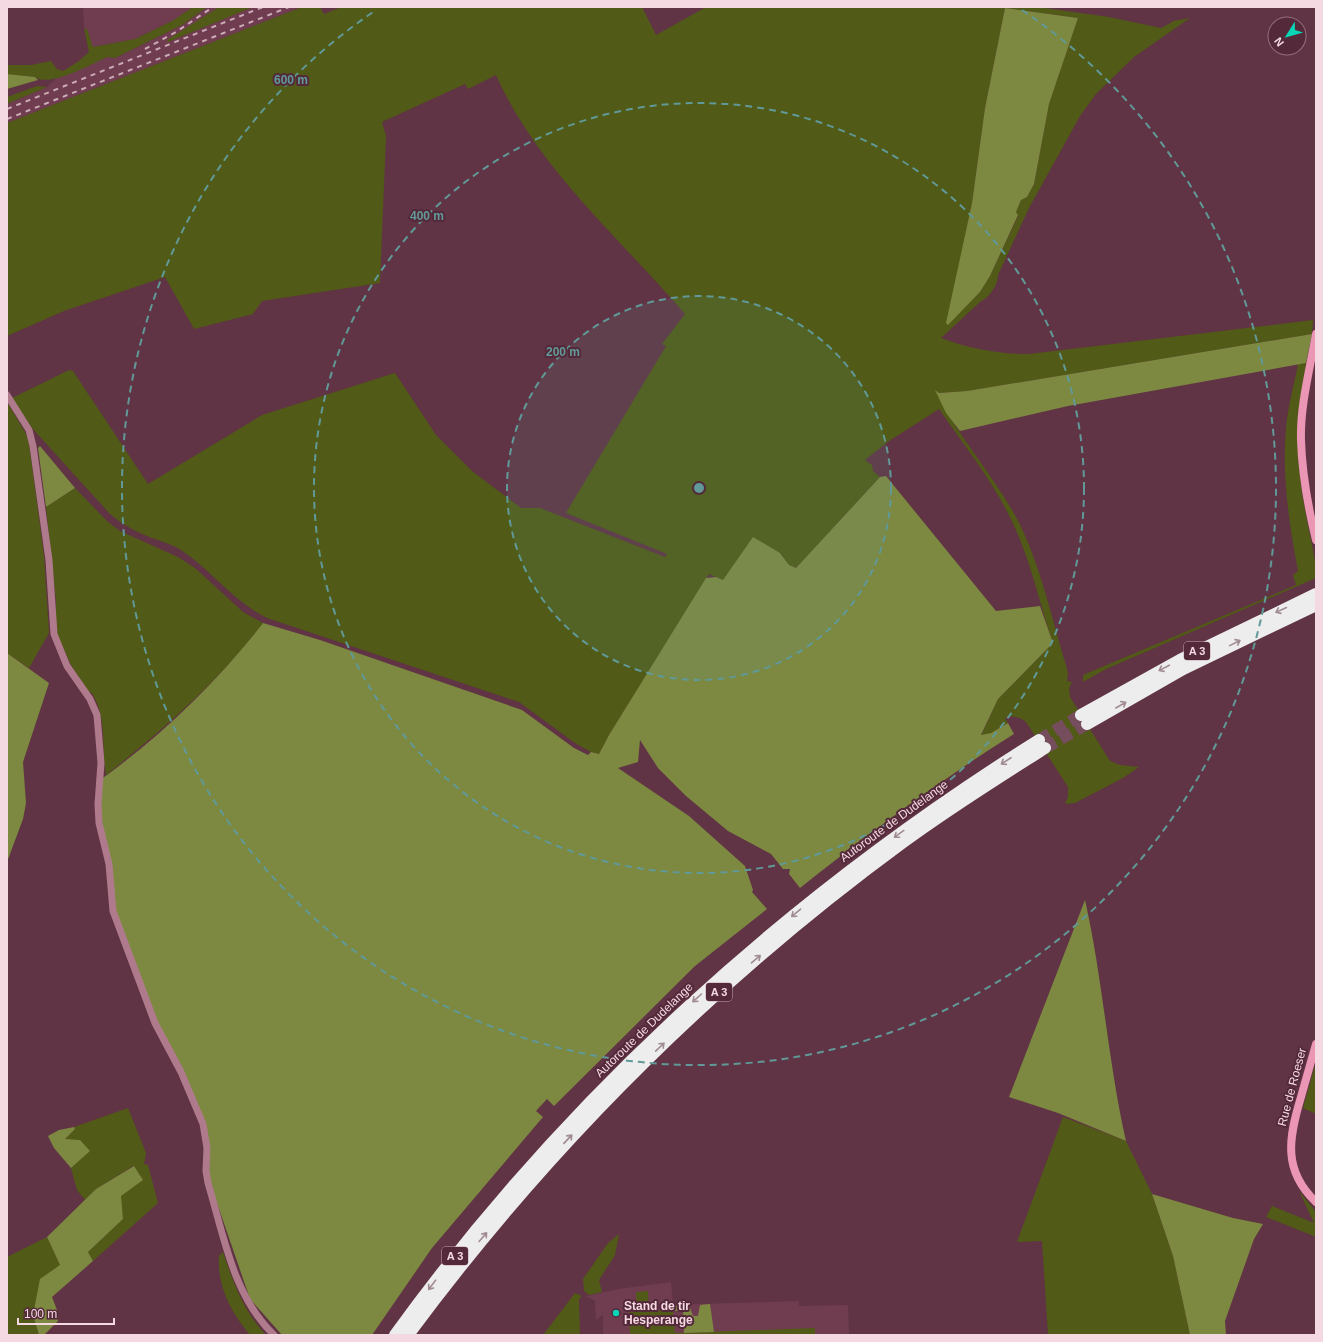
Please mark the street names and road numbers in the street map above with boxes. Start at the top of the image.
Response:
road number: A 3 [1184,642,1210,660]
street label: Autoroute de Dudelange [837,777,951,865]
street label: Autoroute de Dudelange [592,980,696,1080]
road number: A 3 [706,983,732,1001]
street label: Rue de Roeser [1275,1046,1309,1128]
road number: A 3 [442,1247,468,1265]

